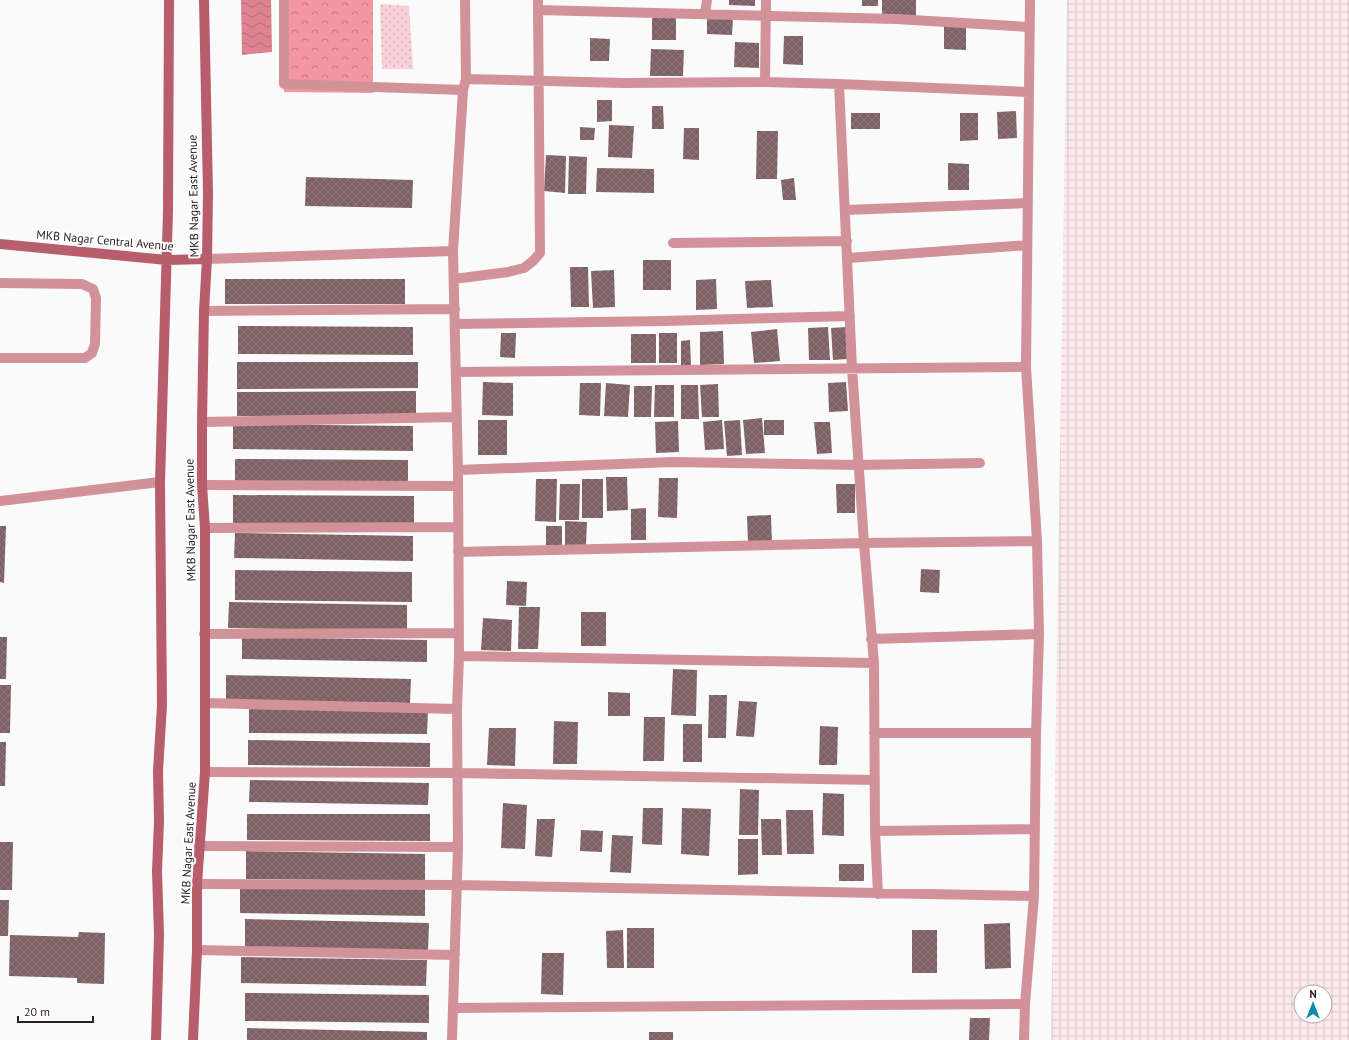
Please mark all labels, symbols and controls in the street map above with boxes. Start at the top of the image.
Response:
street label: MKB Nagar East Avenue [184,135,202,257]
street label: MKB Nagar Central Avenue [36,227,174,253]
street label: MKB Nagar East Avenue [181,459,199,581]
street label: MKB Nagar East Avenue [177,781,199,905]
north arrow [1293,984,1333,1024]
text: N [1309,987,1317,1001]
scale bar [18,998,93,1024]
text: 20 m [24,1004,50,1019]

